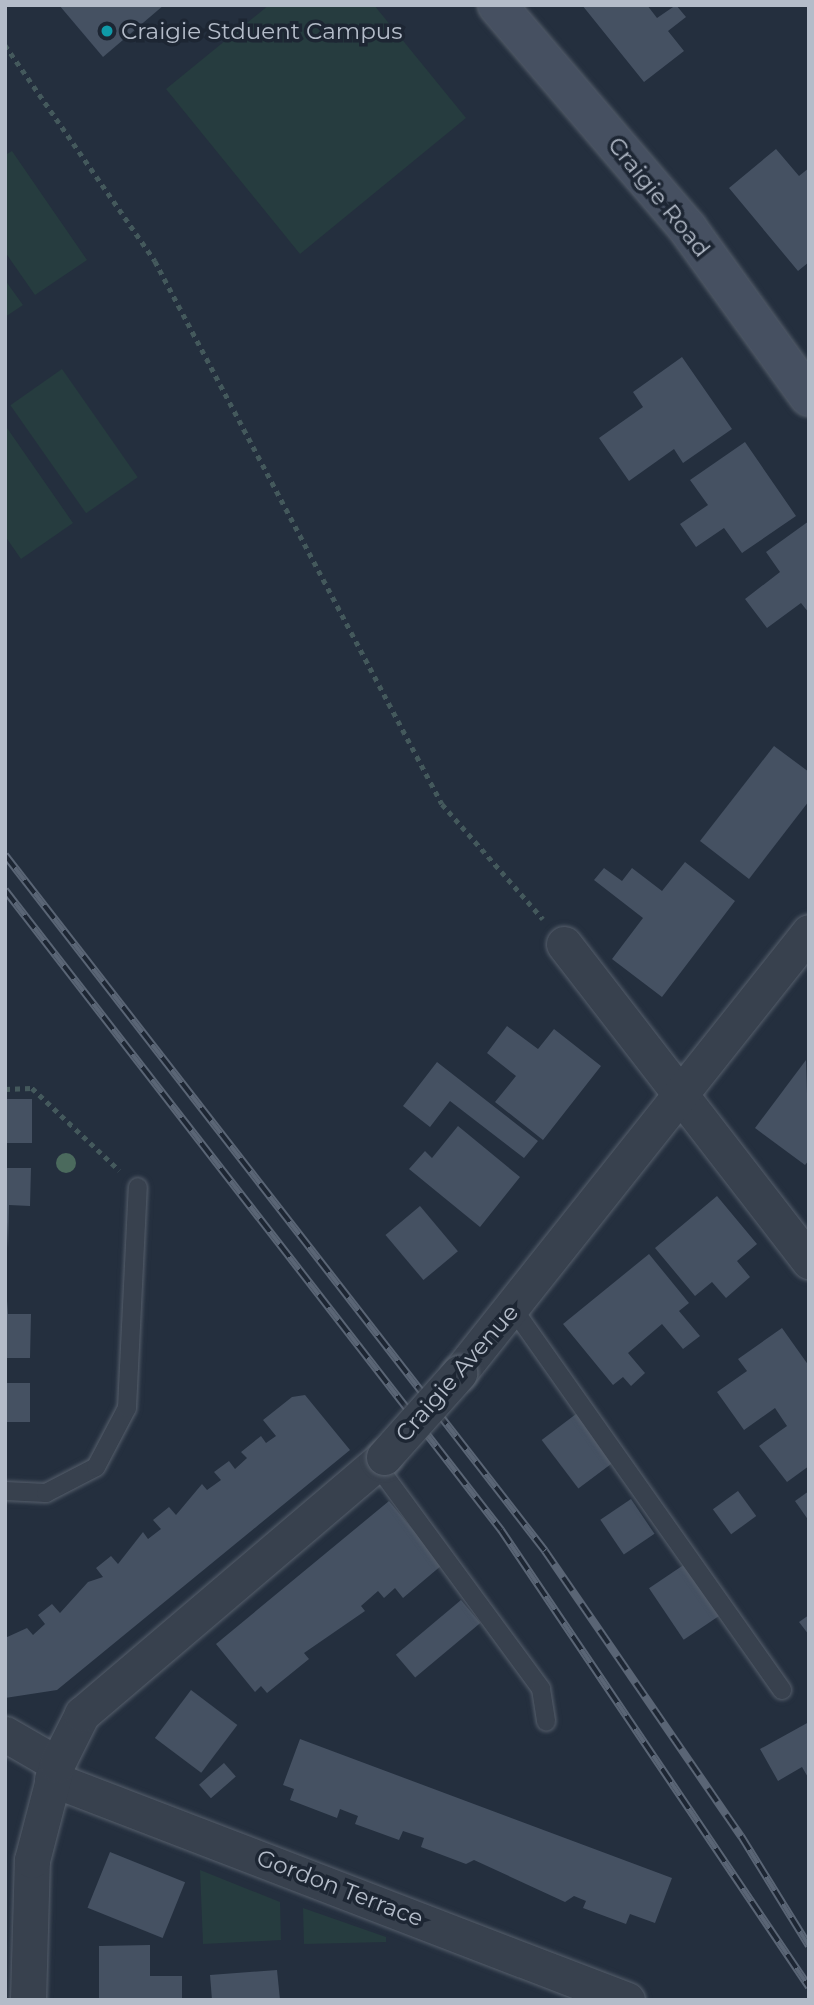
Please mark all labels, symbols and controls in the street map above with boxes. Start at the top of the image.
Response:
place label: Craigie Stduent Campus [121,17,402,45]
marker: Craigie Stduent Campus [99,23,115,39]
street label: Craigie Road [602,131,716,263]
street label: Craigie Avenue [390,1299,524,1447]
street label: Gordon Terrace [253,1844,427,1932]

